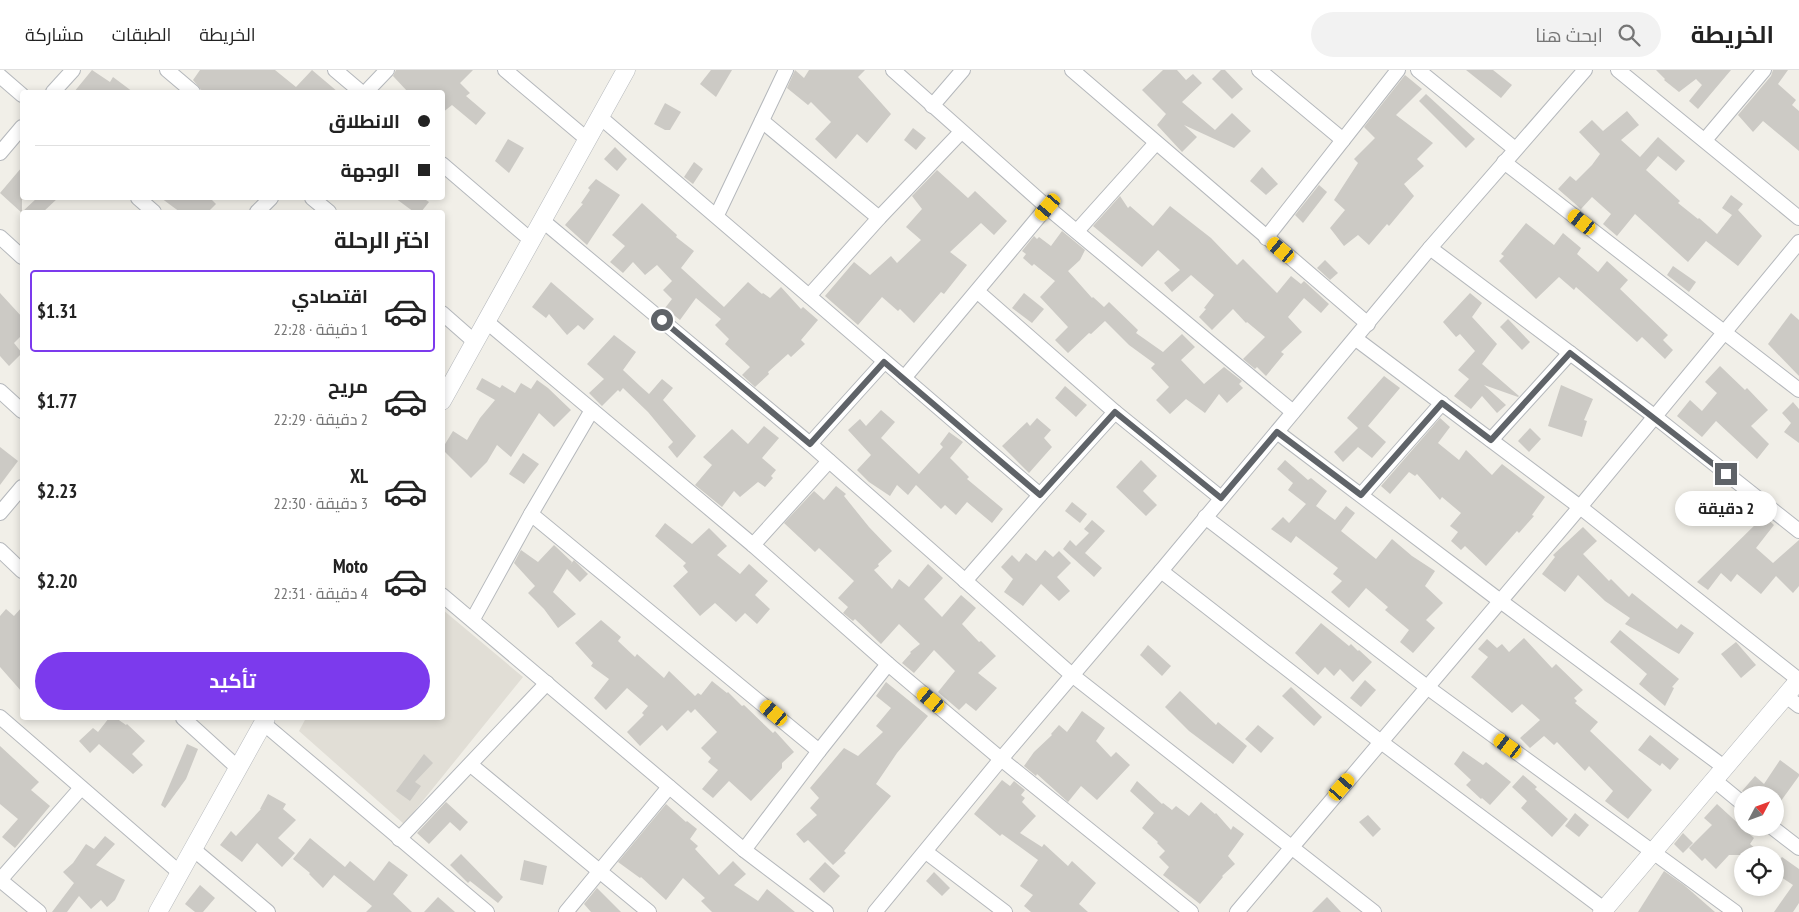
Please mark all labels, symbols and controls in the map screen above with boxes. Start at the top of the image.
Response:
search box [1311,12,1661,57]
text: الخريطة [1691,19,1774,50]
icon: search [1615,21,1643,49]
text: مشاركة [25,23,84,46]
text: الطبقات [112,23,171,46]
text: الخريطة [199,23,256,46]
text: ابحث هنا [1535,23,1603,47]
text: الانطلاق [329,109,400,133]
text: الوجهة [340,158,400,182]
car [1032,191,1063,223]
car [1565,207,1598,237]
text: اختر الرحلة [334,226,430,254]
car [1264,235,1297,265]
text: اقتصادي [292,284,368,308]
icon: car [383,289,428,334]
text: $1.31 [37,299,77,323]
route start [651,309,673,331]
text: 1 دقيقة · 22:28 [273,319,368,339]
text: مريح [328,374,368,398]
icon: car [383,379,428,424]
text: $1.77 [37,389,77,413]
text: 2 دقيقة · 22:29 [273,409,368,429]
route end [1715,463,1737,485]
text: XL [350,464,368,488]
icon: car [383,469,428,514]
text: $2.23 [37,479,77,503]
callout: 2 دقيقة [1675,492,1777,526]
text: 3 دقيقة · 22:30 [273,493,368,513]
text: 2 دقيقة [1698,498,1754,518]
text: Moto [333,554,368,578]
icon: car [383,559,428,604]
text: $2.20 [37,569,77,593]
text: 4 دقيقة · 22:31 [273,583,368,603]
button: تأكيد [35,652,430,710]
car [914,685,947,715]
car [757,698,790,728]
car [1491,731,1524,761]
car [1326,771,1357,803]
north arrow [1734,786,1784,836]
map controls [1734,786,1784,896]
button: locate [1734,846,1784,896]

